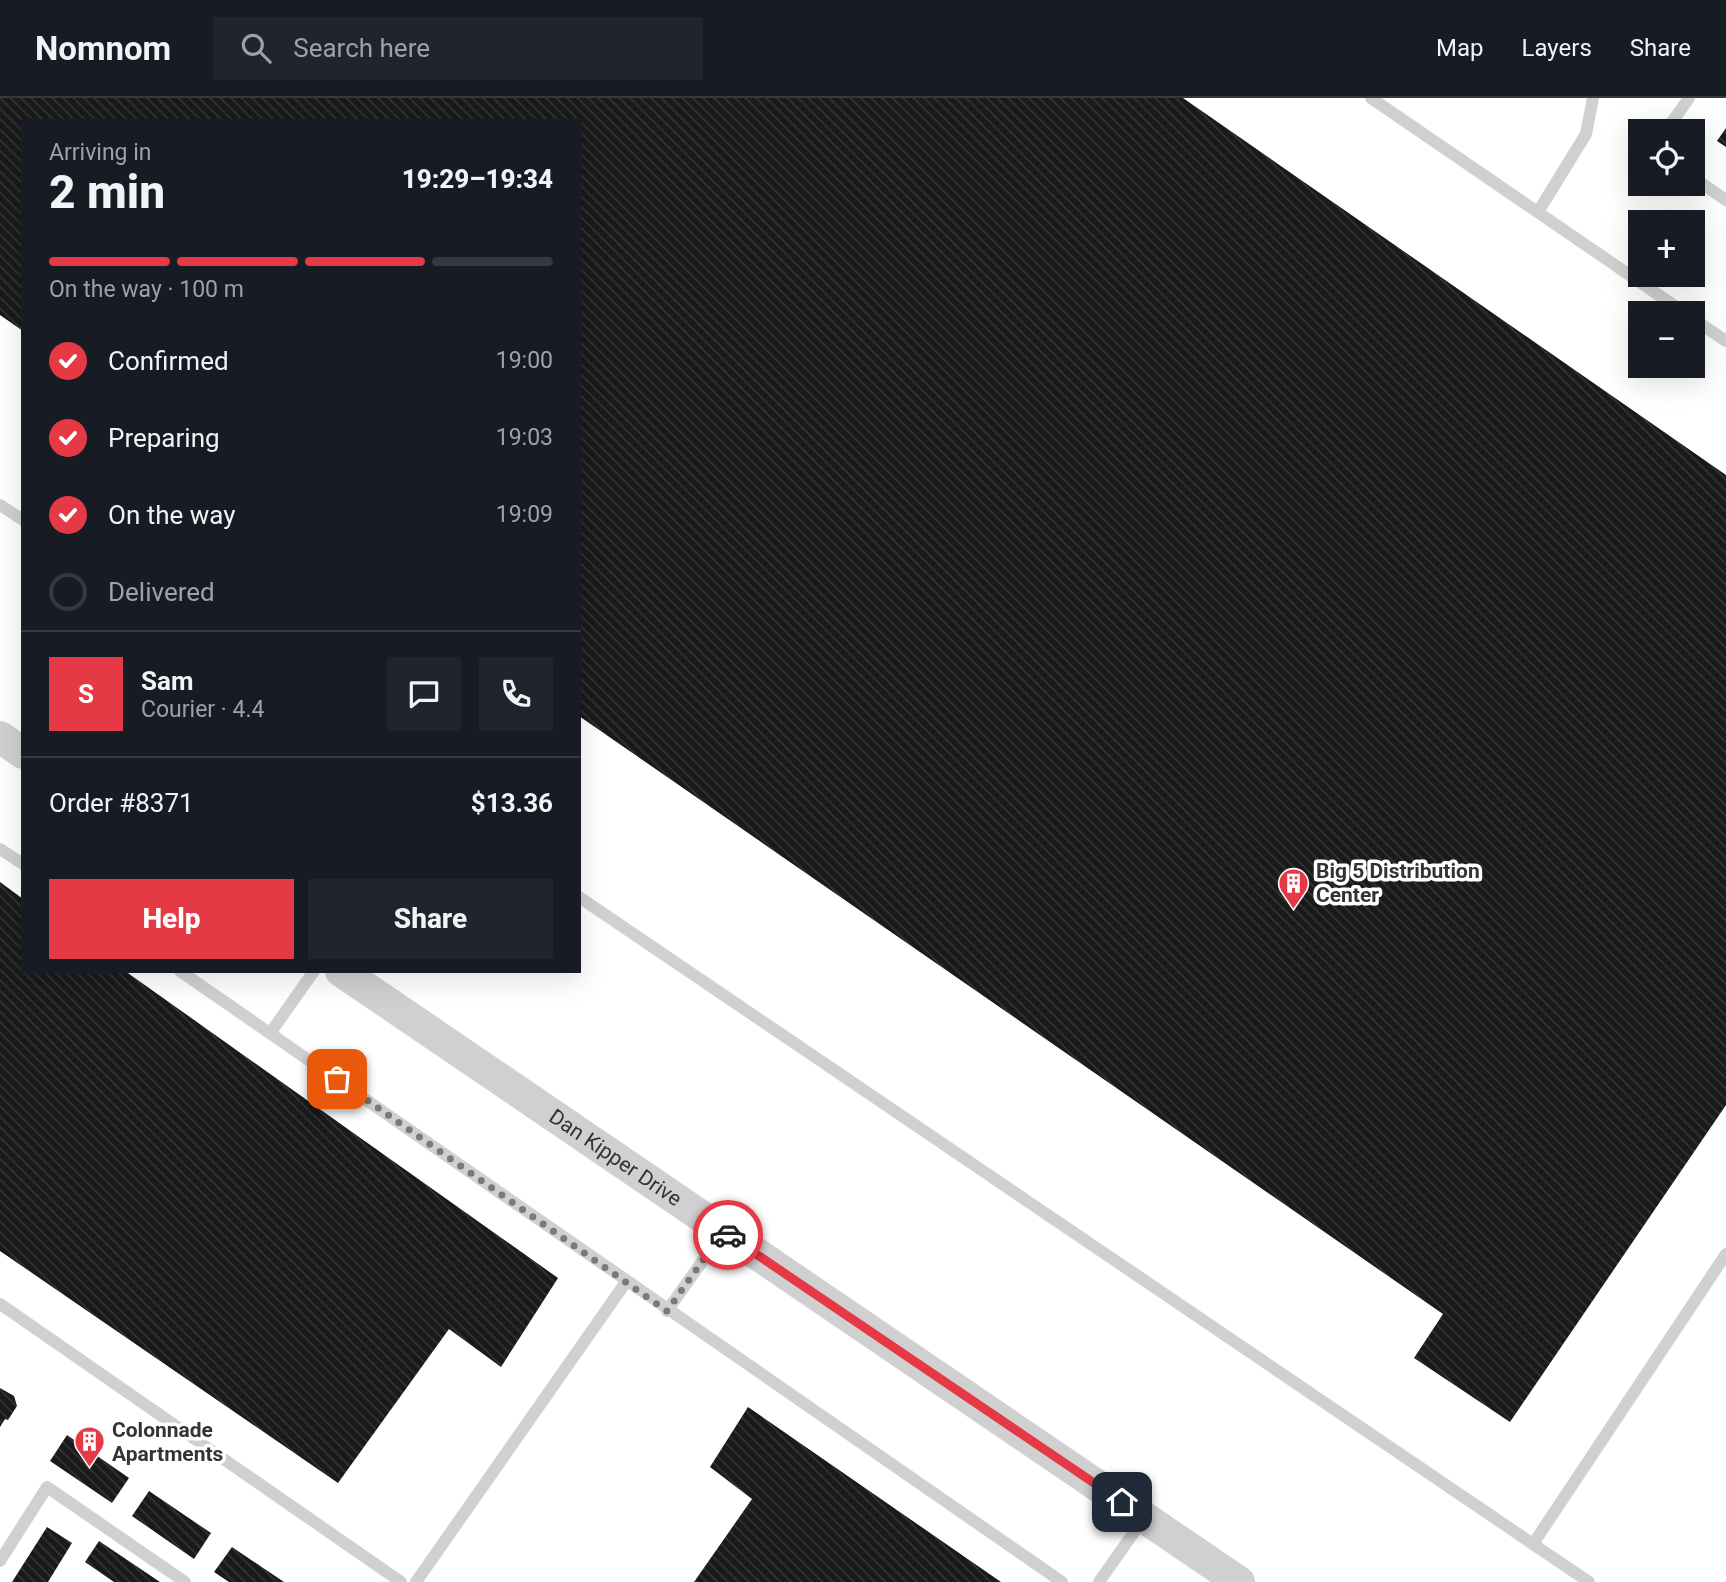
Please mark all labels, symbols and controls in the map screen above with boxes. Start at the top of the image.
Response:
search box [213,17,703,80]
text: Nomnom [35,29,171,68]
icon: search [237,29,275,67]
text: Search here [293,33,430,63]
text: Map [1436,34,1484,62]
text: Layers [1522,34,1592,62]
text: Share [1630,34,1691,62]
map controls [1628,119,1705,378]
button: locate [1628,119,1705,196]
text: Arriving in [49,139,152,166]
text: 19:29–19:34 [402,164,553,194]
text: 2 min [49,165,165,219]
button: + [1628,210,1705,287]
text: On the way · 100 m [49,276,244,303]
button: − [1628,301,1705,378]
icon: check [49,342,87,380]
text: Confirmed [108,346,229,376]
text: 19:00 [496,347,553,374]
icon: check [49,419,87,457]
text: Preparing [108,423,220,453]
text: 19:03 [496,424,553,451]
icon: check [49,496,87,534]
text: On the way [108,500,236,530]
text: 19:09 [496,501,553,528]
text: Delivered [108,577,215,607]
button: chat [387,657,461,731]
button: phone [479,657,553,731]
text: Sam [141,666,193,696]
text: S [78,679,94,709]
text: Courier · 4.4 [141,696,264,723]
text: Order #8371 [49,788,194,818]
text: $13.36 [471,788,553,818]
place label: Big 5 Distribution Center [1316,859,1480,907]
building icon: Big 5 Distribution Center [1276,866,1310,910]
button: Help [49,879,294,959]
button: Share [308,879,553,959]
pin [307,1049,367,1109]
icon: bag [318,1060,356,1098]
street label: Dan Kipper Drive [545,1104,686,1211]
courier [693,1200,763,1270]
icon: car [709,1216,747,1254]
place label: Colonnade Apartments [112,1418,224,1466]
building icon: Colonnade Apartments [72,1425,106,1469]
pin [1092,1472,1152,1532]
icon: home [1103,1483,1141,1521]

